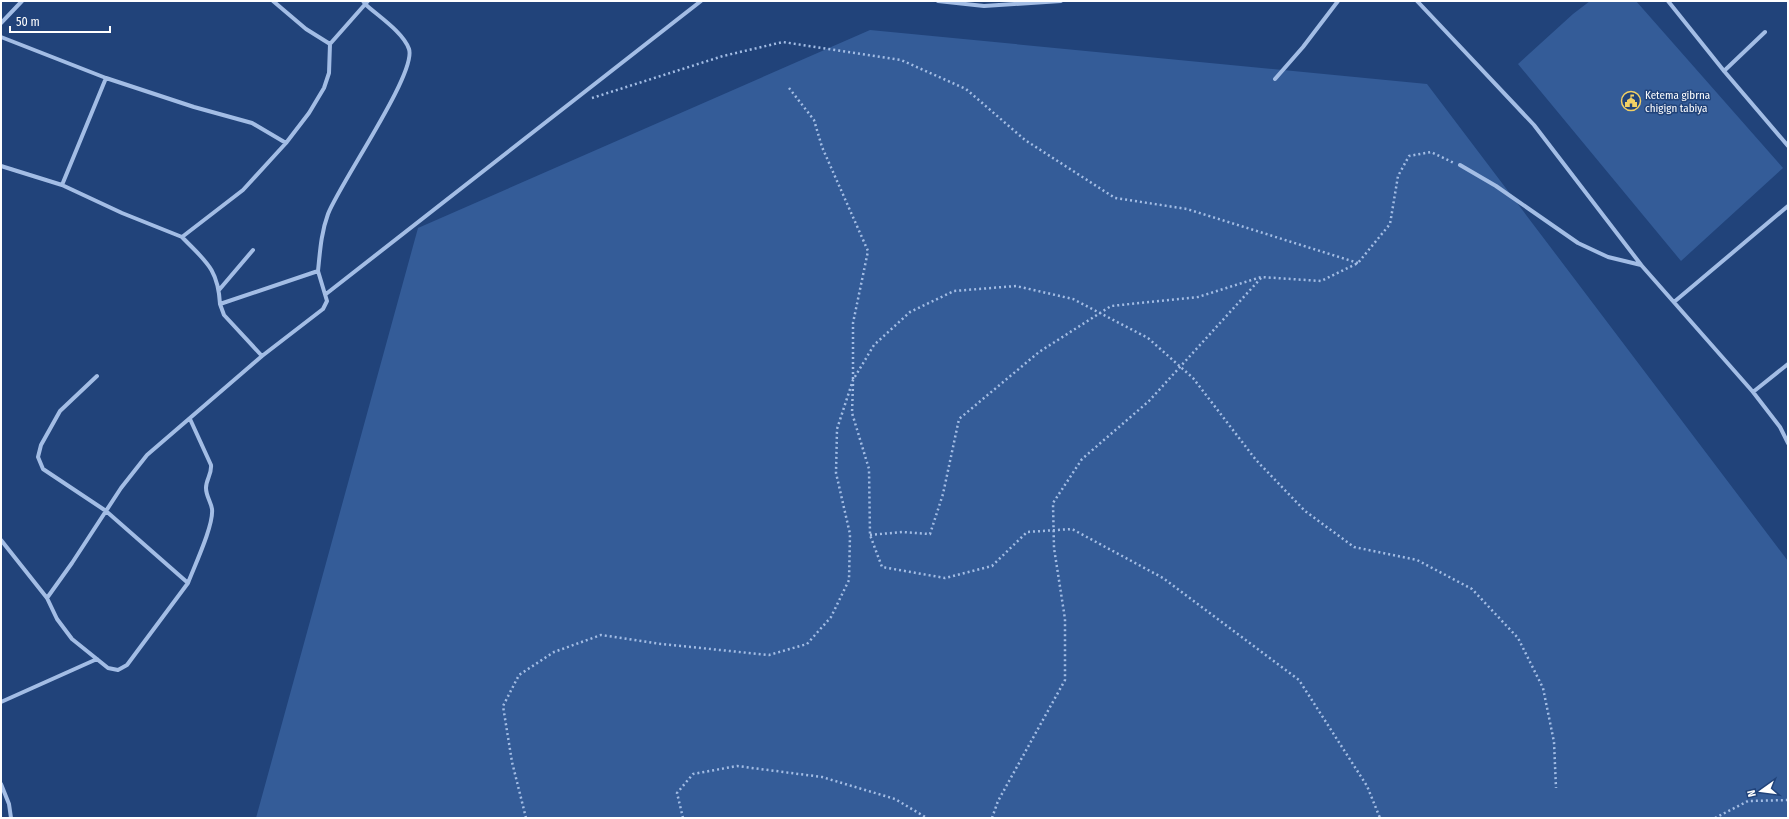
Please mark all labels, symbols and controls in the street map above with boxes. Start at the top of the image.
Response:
scale bar [10,8,110,34]
text: 50 m [16,15,40,29]
place label: Ketema gibrna chigign tabiya [1645,89,1710,115]
public building icon: Ketema gibrna chigign tabiya [1620,90,1642,112]
north arrow [1741,771,1781,811]
text: N [1745,789,1759,798]

